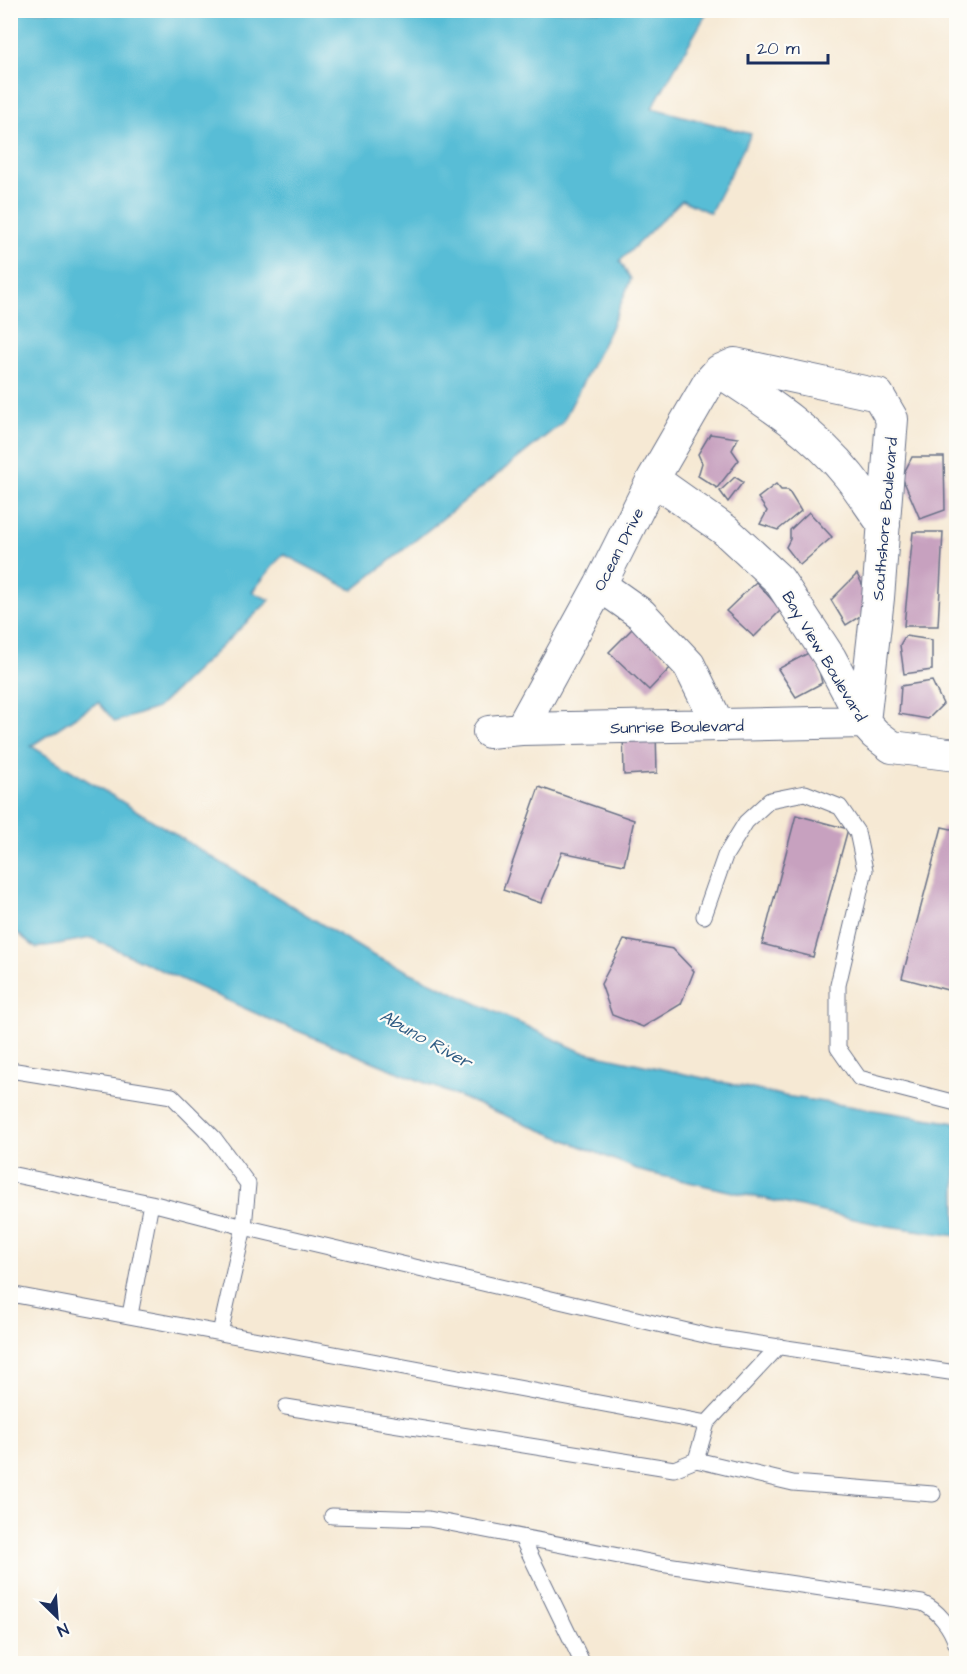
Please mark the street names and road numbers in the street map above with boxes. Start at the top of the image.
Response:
street label: Southshore Boulevard [867,437,903,602]
street label: Ocean Drive [589,504,649,595]
street label: Bay View Boulevard [776,587,872,726]
street label: Sunrise Boulevard [610,715,744,739]

